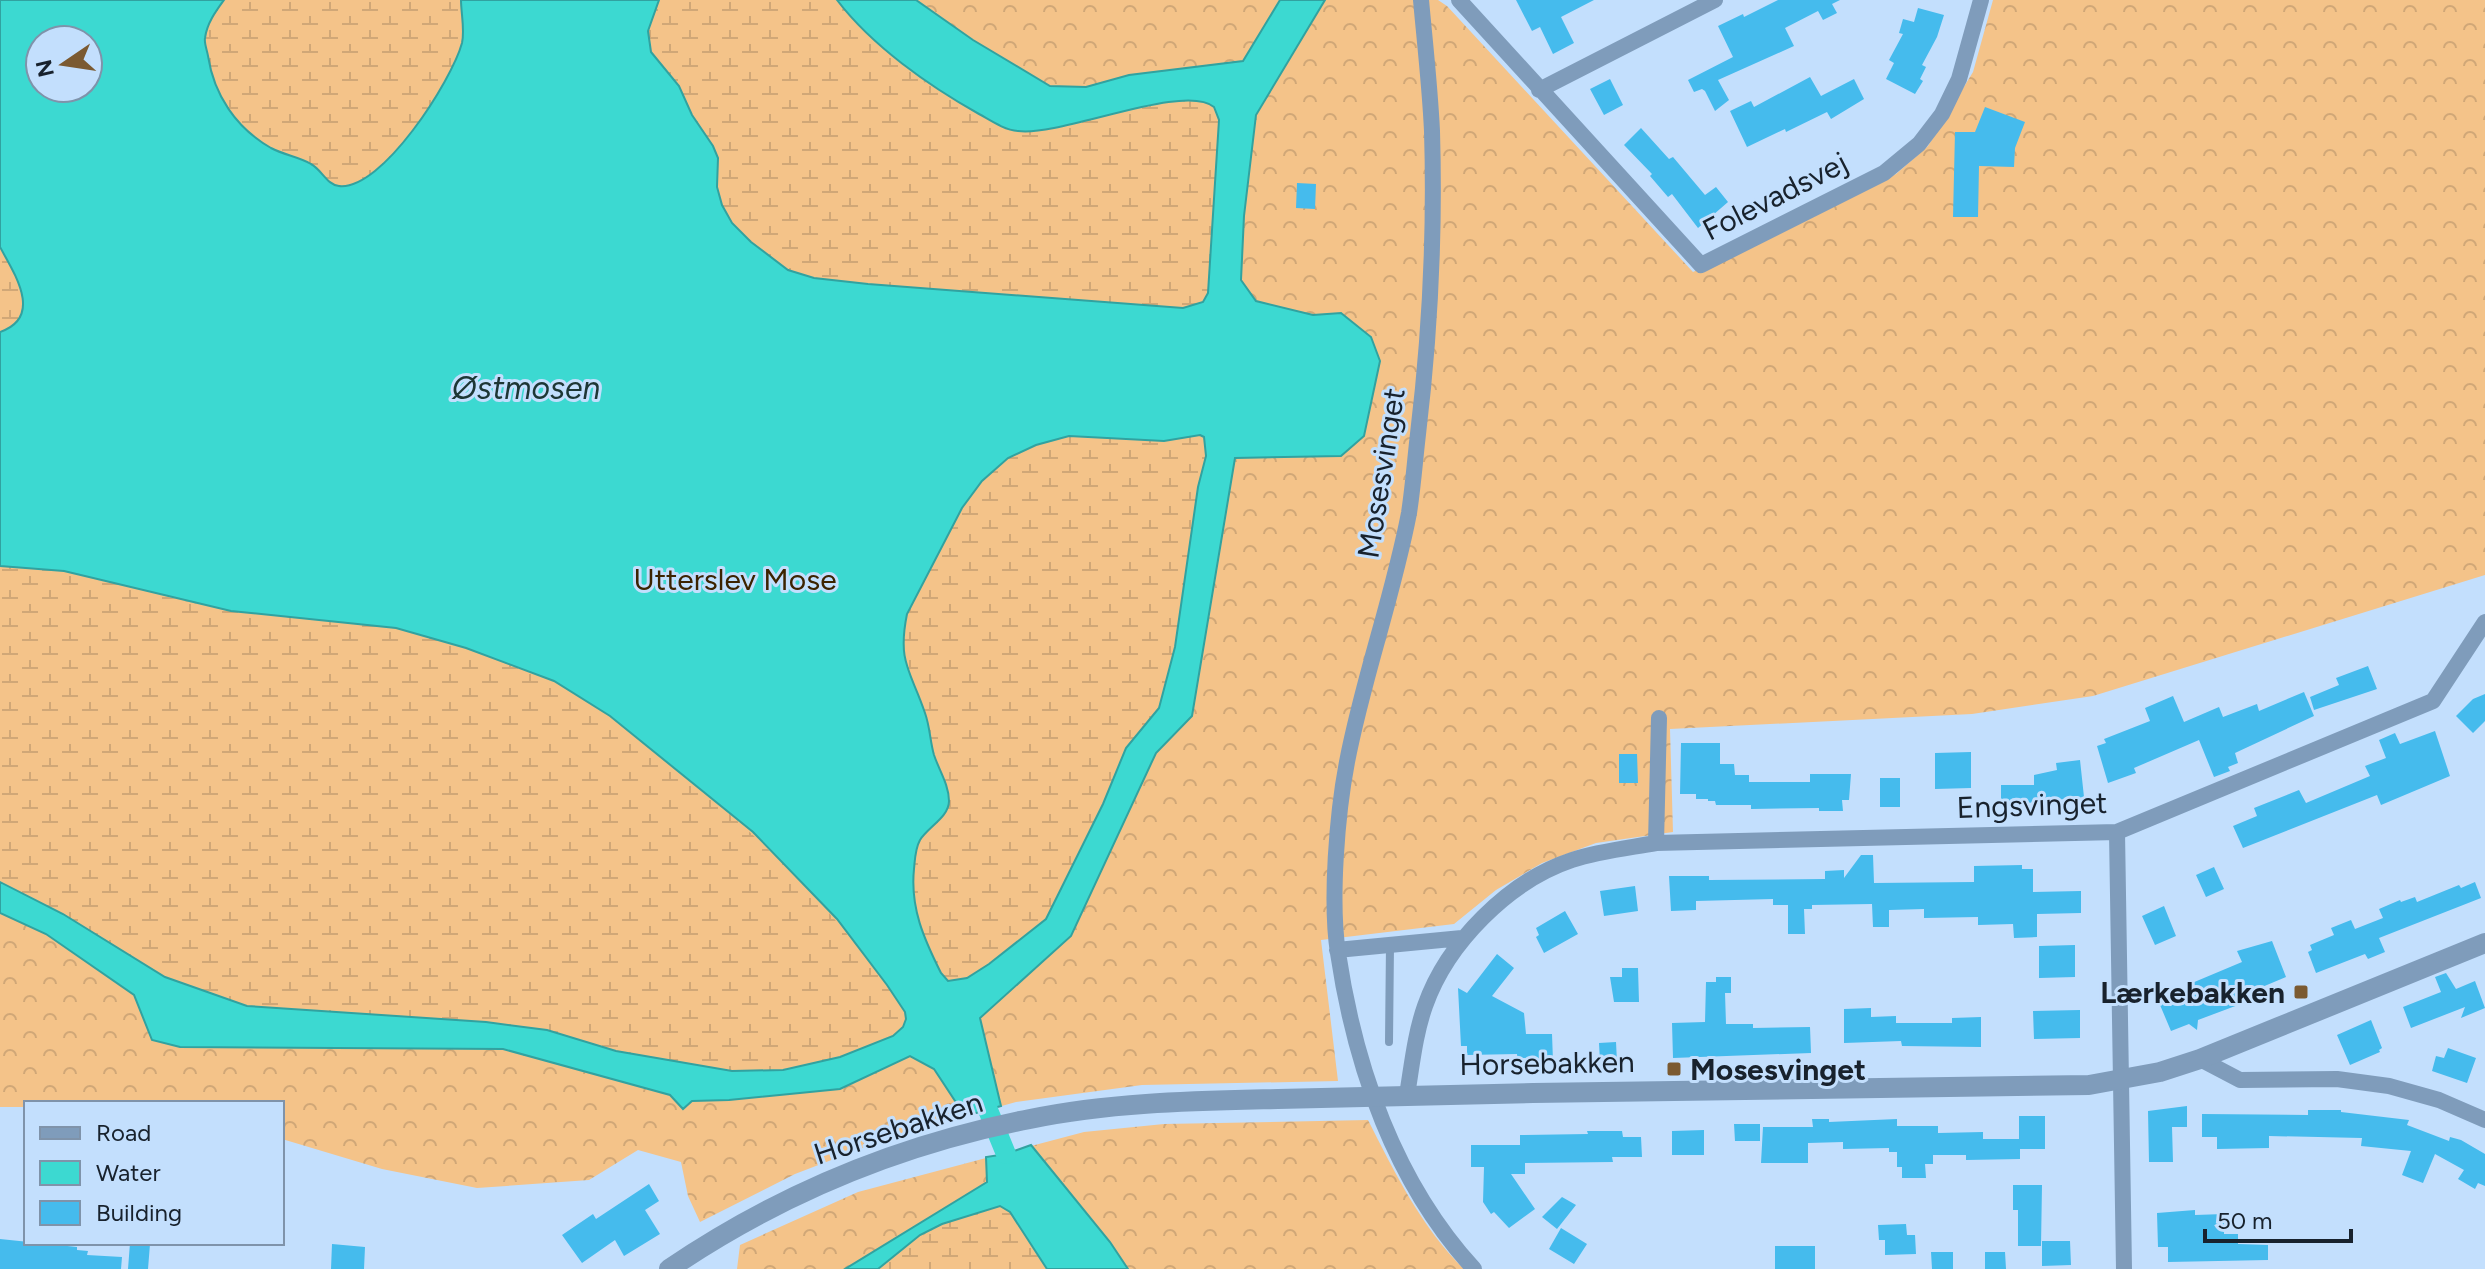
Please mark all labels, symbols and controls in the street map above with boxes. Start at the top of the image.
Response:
north arrow [24,24,104,104]
text: N [30,57,60,80]
street label: Folevadsvej [1696,144,1854,248]
water label: Østmosen [451,369,600,407]
street label: Mosesvinget [1349,385,1413,561]
park label: Utterslev Mose [633,561,837,598]
street label: Engsvinget [1956,784,2108,826]
place label: Lærkebakken [2100,974,2285,1011]
marker: Lærkebakken [2292,983,2310,1001]
street label: Horsebakken [1459,1043,1635,1083]
place label: Mosesvinget [1690,1051,1866,1088]
marker: Mosesvinget [1665,1060,1683,1078]
street label: Horsebakken [809,1083,987,1173]
legend [24,1101,284,1245]
text: Road [96,1118,151,1147]
text: Water [96,1158,161,1187]
scale bar [2205,1193,2351,1243]
text: Building [96,1198,182,1227]
text: 50 m [2217,1206,2273,1235]

